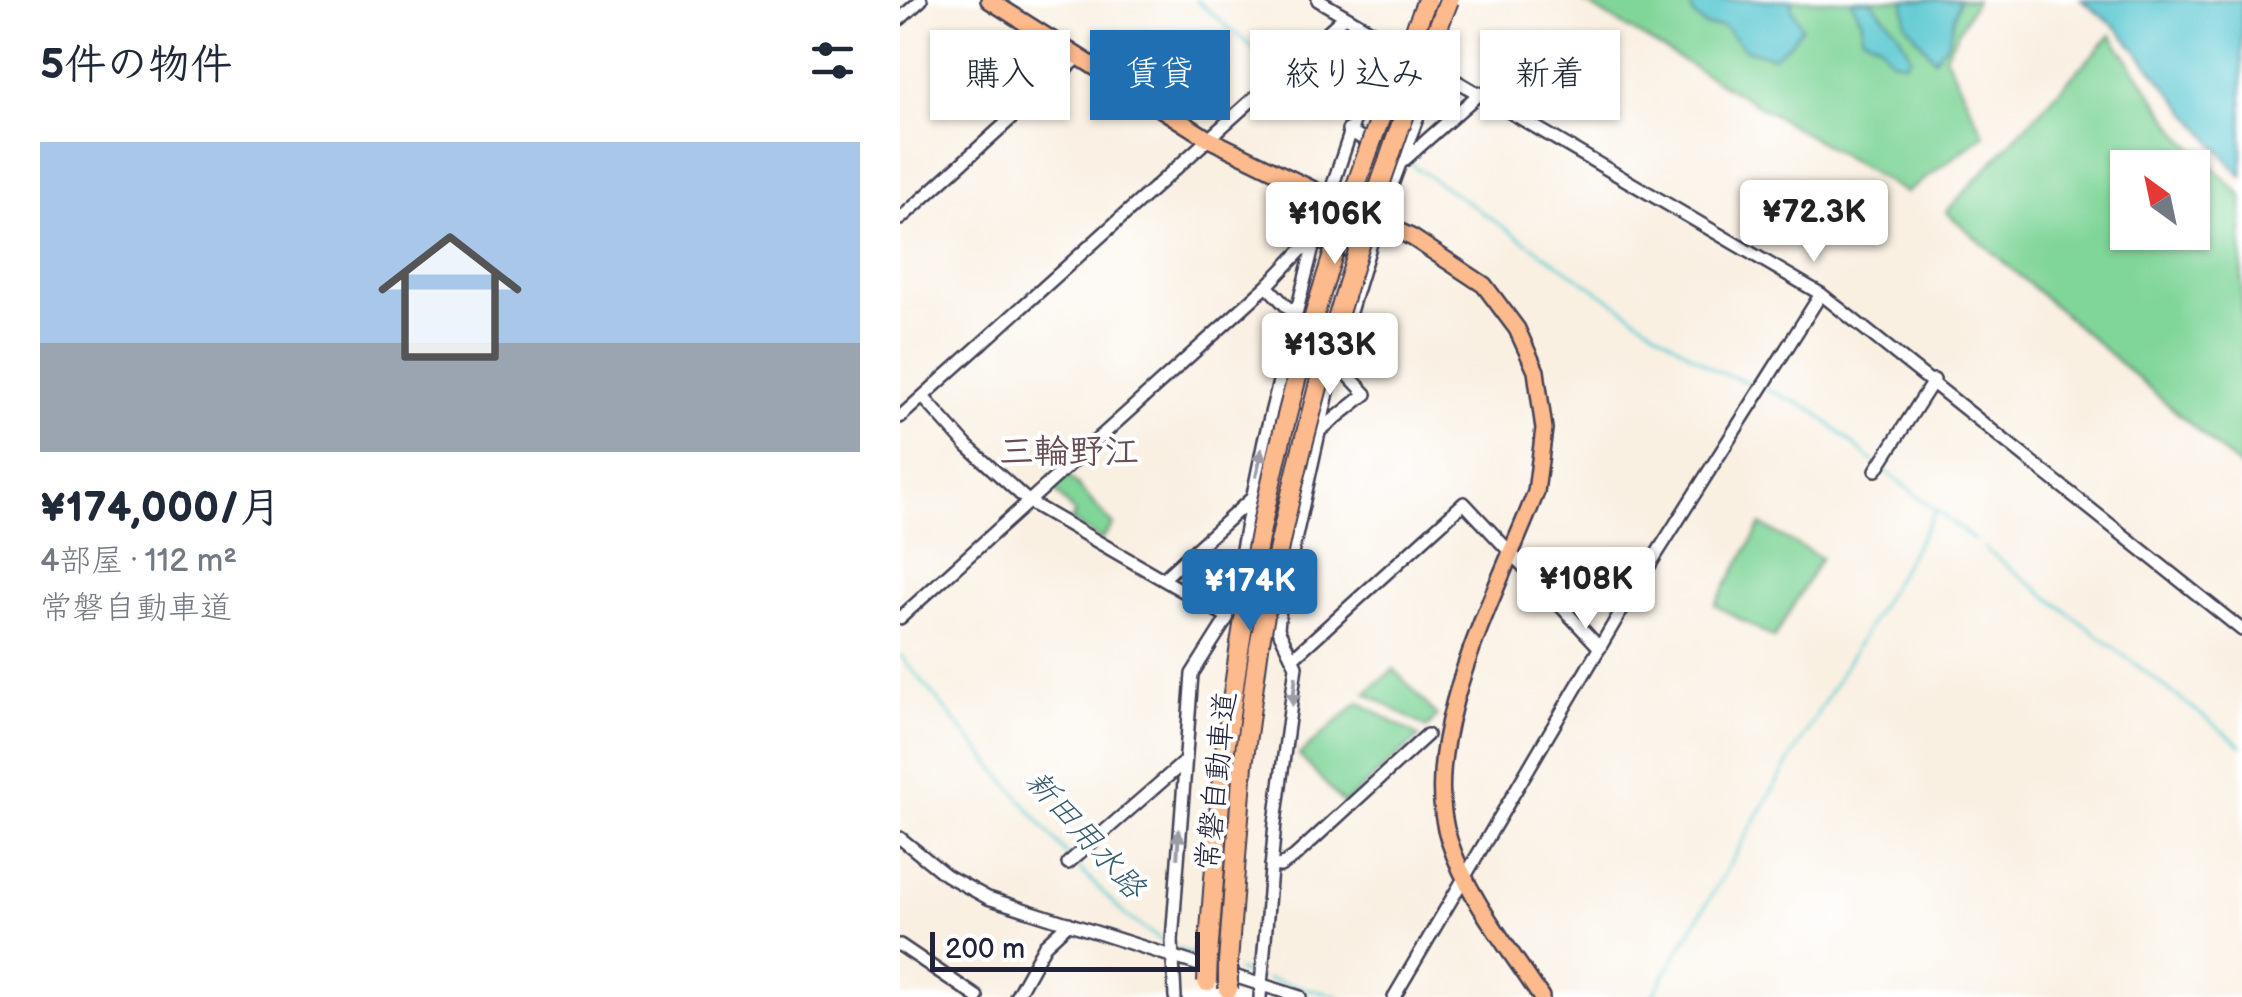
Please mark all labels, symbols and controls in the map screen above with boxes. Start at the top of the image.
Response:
chip: 購入 [930,30,1070,120]
chip: 賃貸 [1090,30,1230,120]
chip: 絞り込み [1250,30,1460,120]
chip: 新着 [1480,30,1620,120]
icon: filters [805,33,860,88]
text: 5件の物件 [40,40,232,91]
north arrow [2110,150,2210,250]
map controls [2110,150,2210,250]
pin: ¥72.3K [1733,180,1895,265]
pin: ¥106K [1265,182,1405,267]
text: ¥72.3K [1762,193,1866,232]
text: ¥106K [1288,195,1382,234]
icon: home [360,207,540,387]
pin: ¥133K [1260,313,1400,398]
text: ¥133K [1284,326,1376,365]
district label: 三輪野江 [999,431,1139,474]
one-way arrow [1252,448,1267,479]
text: ¥174,000/月 [40,483,281,534]
text: 4部屋 · 112 m² [40,542,237,581]
pin: ¥108K [1516,547,1656,632]
pin: ¥174K [1180,549,1320,634]
text: ¥108K [1539,560,1633,599]
text: ¥174K [1204,562,1296,601]
text: 常磐自動車道 [40,589,232,628]
one-way arrow [1286,676,1302,708]
street label: 常磐自動車道 [1190,690,1244,872]
water label: 新田用水路 [1017,762,1154,909]
one-way arrow [1170,827,1186,859]
scale bar [930,927,1200,972]
text: 200 m [945,933,1025,966]

